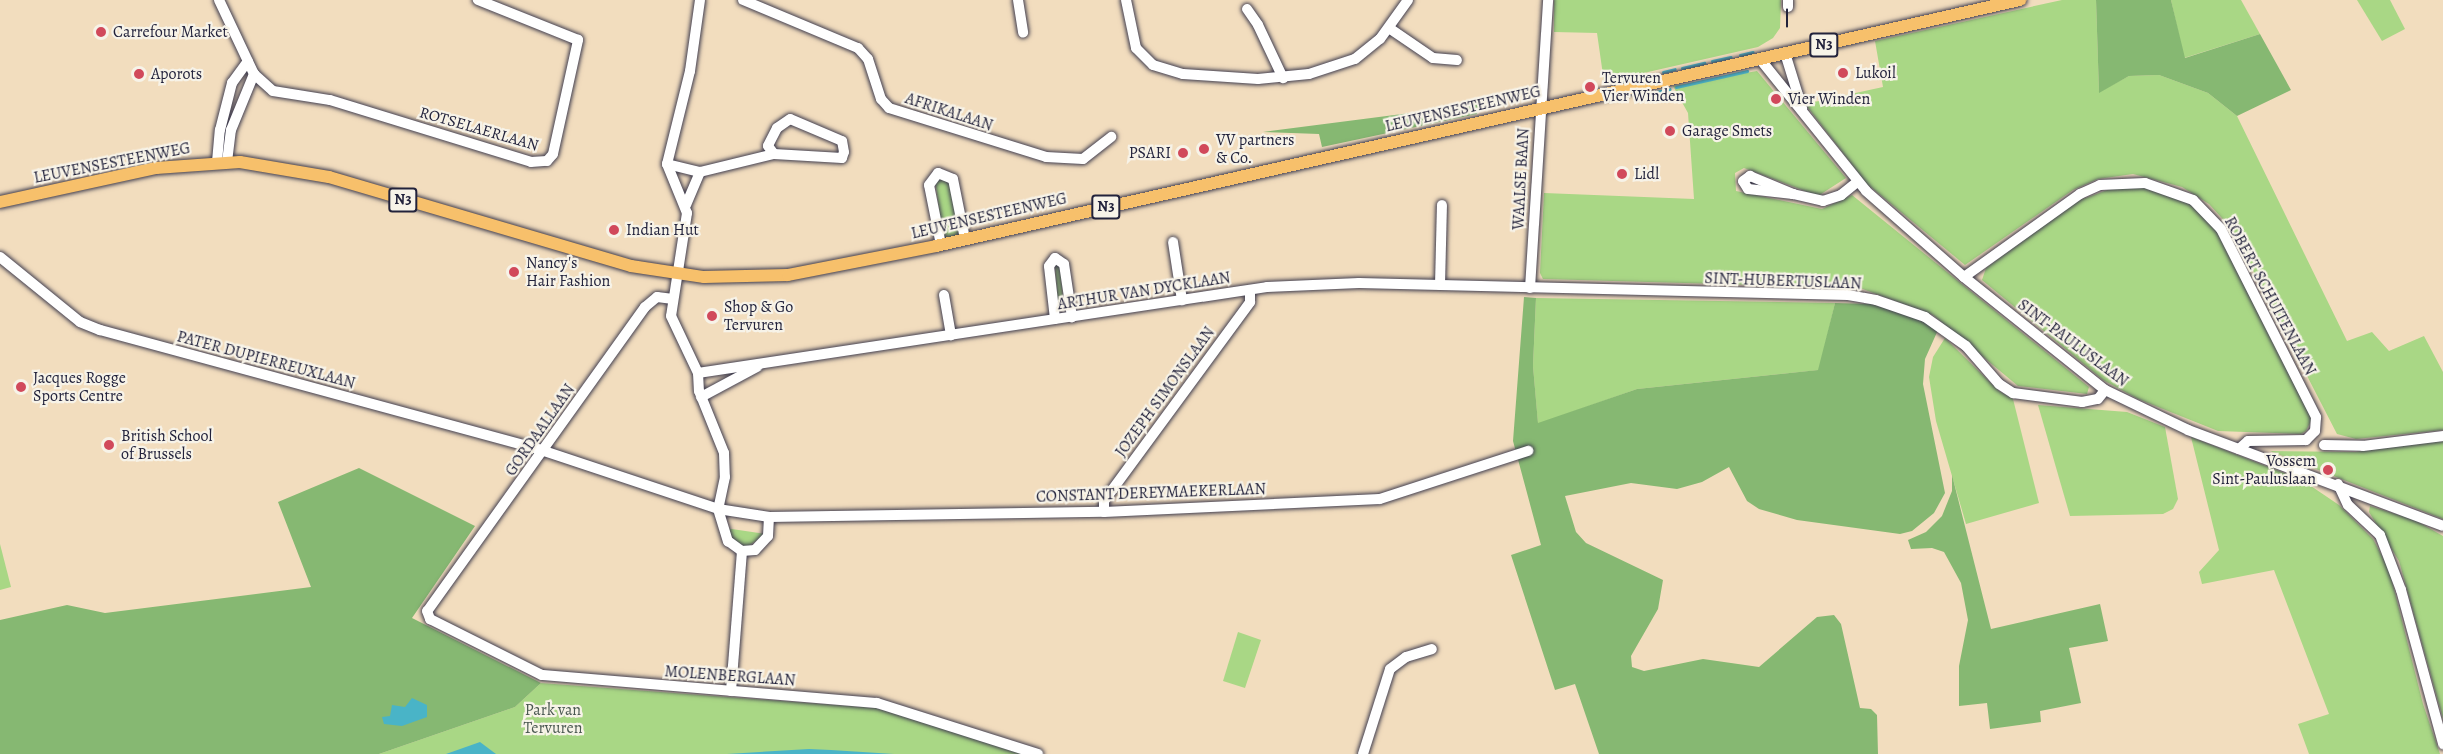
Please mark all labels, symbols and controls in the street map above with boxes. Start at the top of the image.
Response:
place label: Carrefour Market [113,22,228,42]
marker: Carrefour Market [94,25,108,39]
road number: N3 [1809,33,1839,57]
place label: Lukoil [1855,63,1896,83]
place label: Aporots [151,64,202,84]
marker: Lukoil [1836,66,1850,80]
marker: Aporots [132,67,146,81]
place label: Tervuren Vier Winden [1602,68,1684,106]
marker: Tervuren Vier Winden [1583,80,1597,94]
street label: LEUVENSESTEENWEG [1383,82,1543,136]
street label: AFRIKALAAN [903,89,995,135]
place label: Vier Winden [1788,89,1870,109]
marker: Vier Winden [1769,92,1783,106]
street label: ROTSELAERLAAN [417,103,541,155]
place label: Garage Smets [1682,121,1772,141]
marker: Garage Smets [1663,124,1677,138]
street label: WAALSE BAAN [1509,128,1533,230]
place label: VV partners & Co. [1216,130,1294,168]
street label: LEUVENSESTEENWEG [32,138,192,188]
marker: VV partners & Co. [1197,142,1211,156]
place label: PSARI [1129,143,1171,163]
marker: PSARI [1176,146,1190,160]
place label: Lidl [1634,164,1659,184]
marker: Lidl [1615,167,1629,181]
road number: N3 [388,188,418,212]
street label: LEUVENSESTEENWEG [909,189,1069,243]
road number: N3 [1091,195,1121,219]
street label: ROBERT SCHUITENLAAN [2220,213,2320,379]
place label: Indian Hut [626,220,699,240]
marker: Indian Hut [607,223,621,237]
place label: Nancy's Hair Fashion [526,253,610,291]
marker: Nancy's Hair Fashion [507,265,521,279]
street label: ARTHUR VAN DYCKLAAN [1056,268,1232,314]
street label: SINT-HUBERTUSLAAN [1704,269,1862,293]
street label: SINT-PAULUSLAAN [2014,295,2132,391]
place label: Shop & Go Tervuren [724,297,793,335]
marker: Shop & Go Tervuren [705,309,719,323]
street label: JOZEPH SIMONSLAAN [1111,323,1219,461]
street label: PATER DUPIERREUXLAAN [175,327,357,393]
place label: Jacques Rogge Sports Centre [33,368,126,406]
marker: Jacques Rogge Sports Centre [14,380,28,394]
street label: GORDAALLAAN [501,380,579,480]
place label: British School of Brussels [121,426,212,464]
marker: British School of Brussels [102,438,116,452]
place label: Vossem Sint-Pauluslaan [2212,451,2316,489]
marker: Vossem Sint-Pauluslaan [2321,463,2335,477]
street label: CONSTANT DEREYMAEKERLAAN [1036,479,1266,507]
street label: MOLENBERGLAAN [664,662,796,690]
park label: Park van Tervuren [524,700,582,738]

